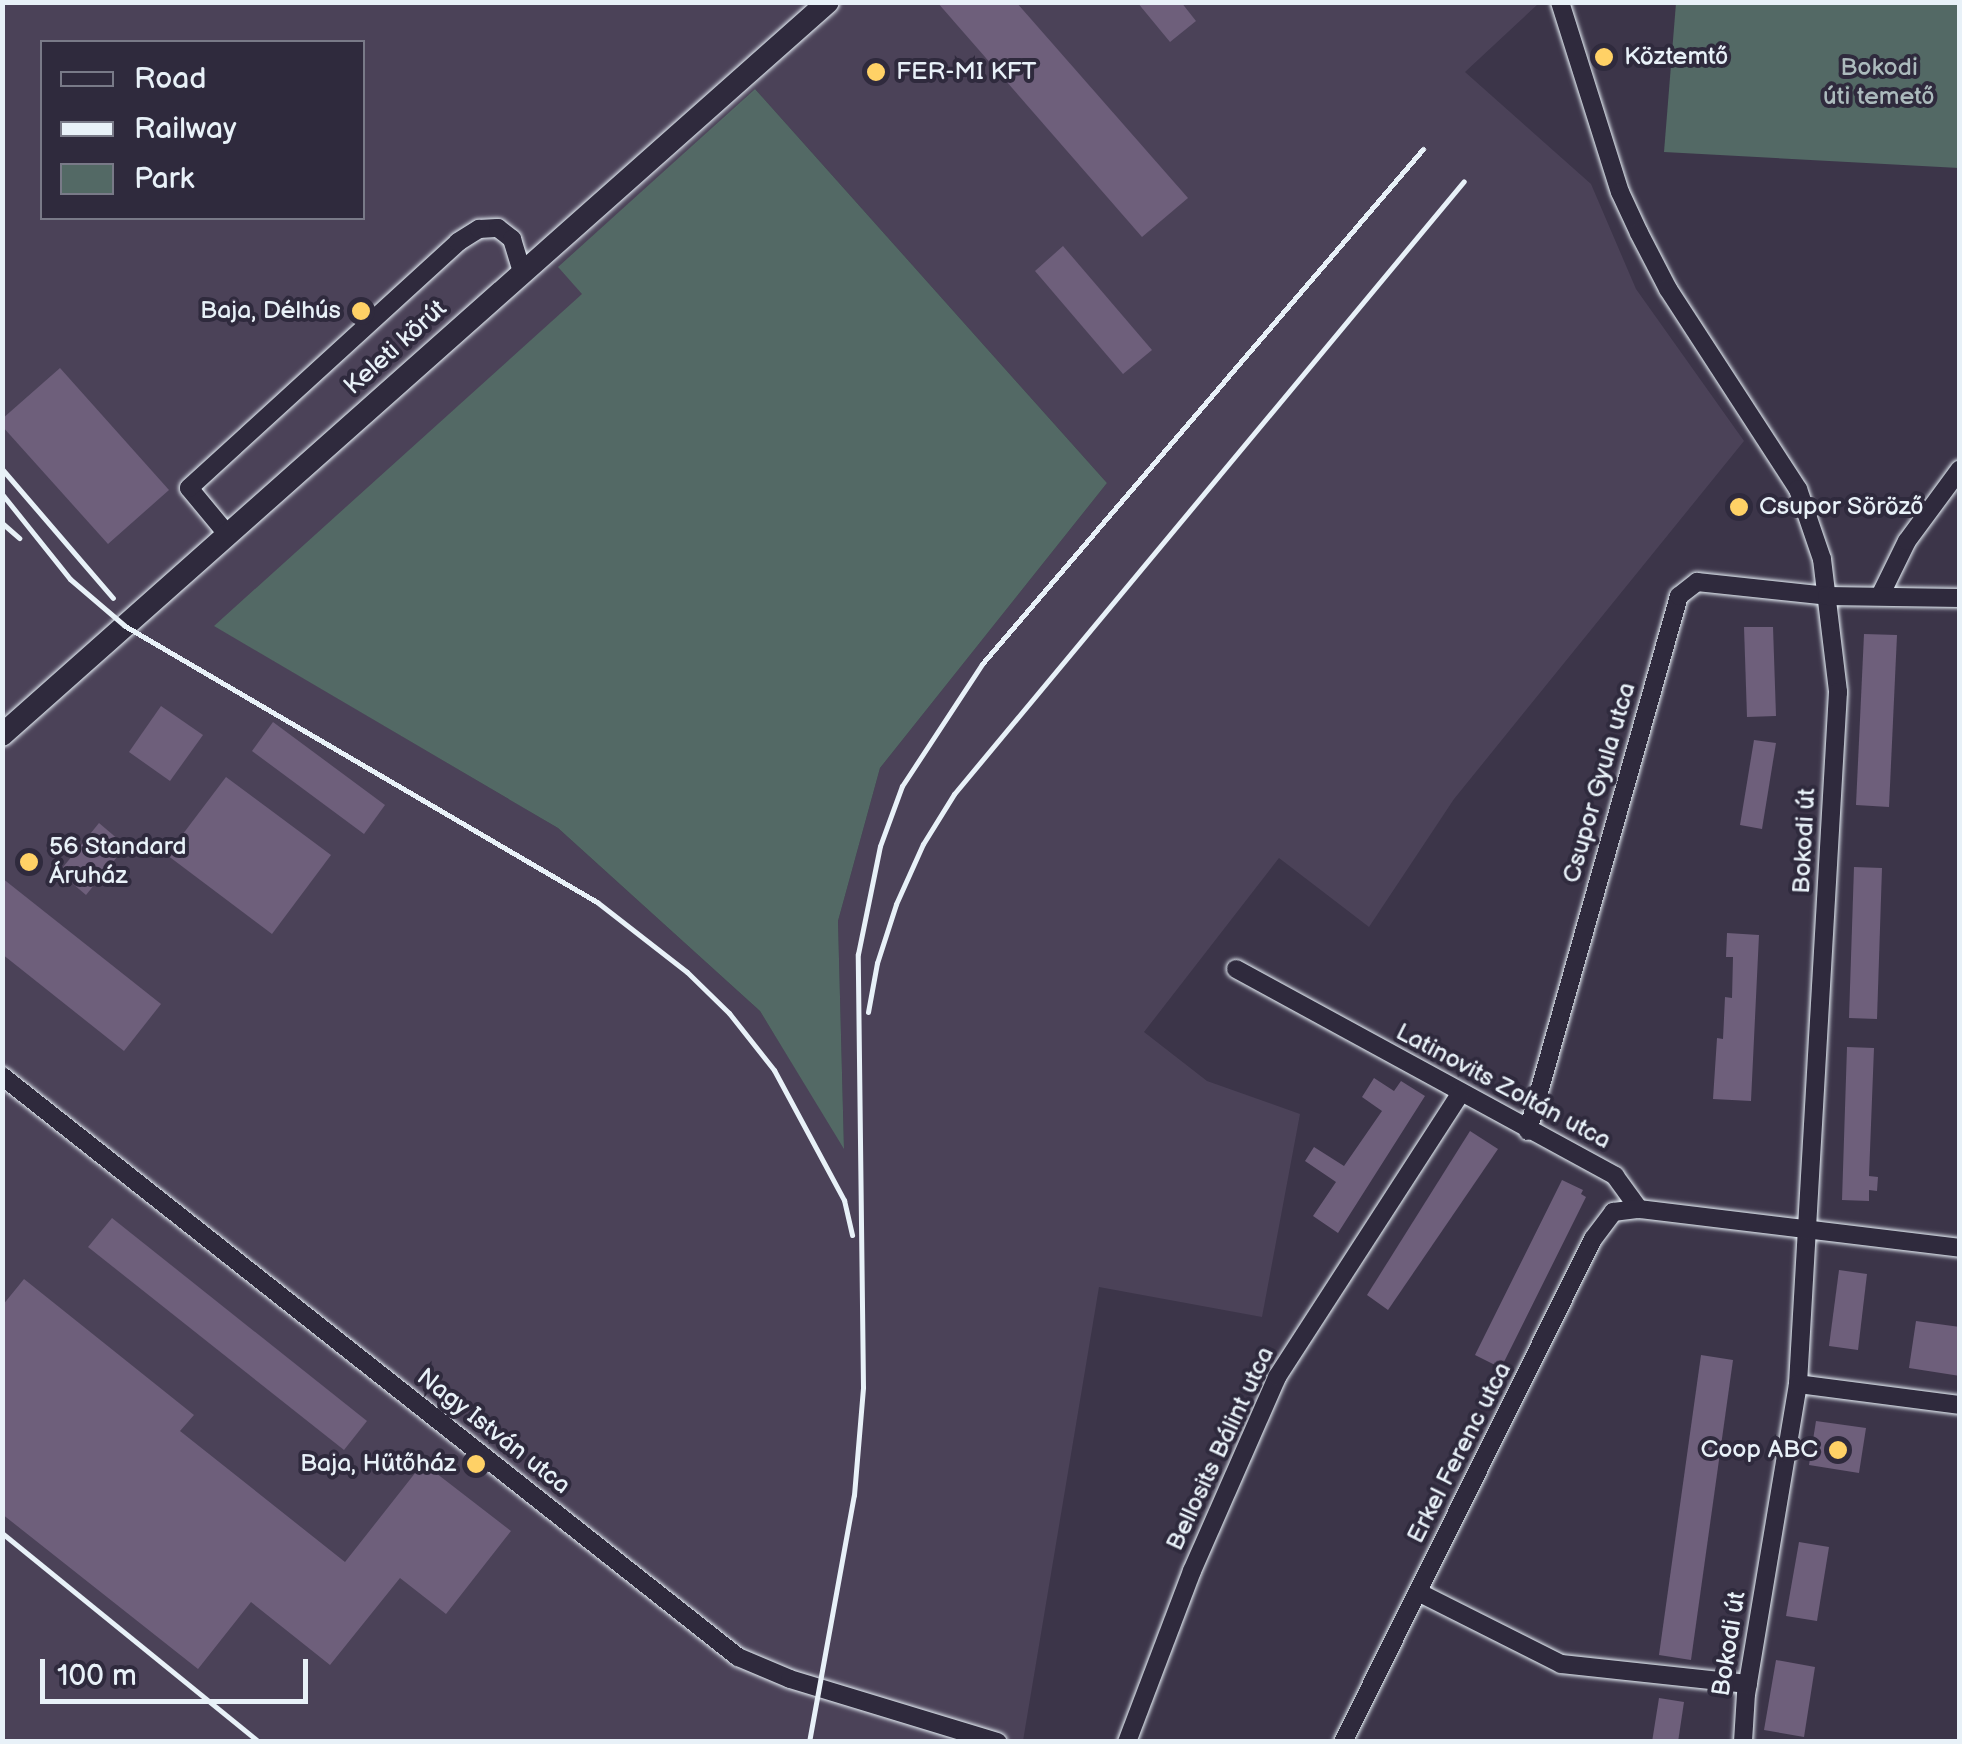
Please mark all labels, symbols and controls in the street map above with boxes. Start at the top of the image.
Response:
legend [40,40,365,220]
place label: Köztemtő [1624,42,1729,72]
marker: Köztemtő [1593,46,1615,68]
park label: Bokodi úti temető [1823,54,1935,113]
place label: FER-MI KFT [896,57,1036,87]
text: Road [134,61,207,97]
marker: FER-MI KFT [865,61,887,83]
text: Railway [134,111,236,147]
text: Park [134,161,194,197]
street label: Keleti körút [339,294,453,402]
place label: Baja, Délhús [200,296,341,326]
marker: Baja, Délhús [350,300,372,322]
place label: Csupor Söröző [1759,492,1925,522]
marker: Csupor Söröző [1728,496,1750,518]
street label: Csupor Gyula utca [1557,679,1643,887]
street label: Bokodi út [1787,787,1823,895]
place label: 56 Standard Áruház [49,833,187,892]
marker: 56 Standard Áruház [18,851,40,873]
street label: Latinovits Zoltán utca [1390,1018,1616,1156]
street label: Bellosits Bálint utca [1161,1342,1281,1556]
street label: Erkel Ferenc utca [1401,1357,1519,1549]
street label: Nagy István utca [410,1362,576,1502]
place label: Coop ABC [1700,1435,1818,1465]
marker: Coop ABC [1827,1439,1849,1461]
place label: Baja, Hűtőház [300,1449,456,1479]
marker: Baja, Hűtőház [465,1453,487,1475]
street label: Bokodi út [1707,1589,1753,1699]
scale bar [45,1639,312,1701]
text: 100 m [57,1658,137,1694]

